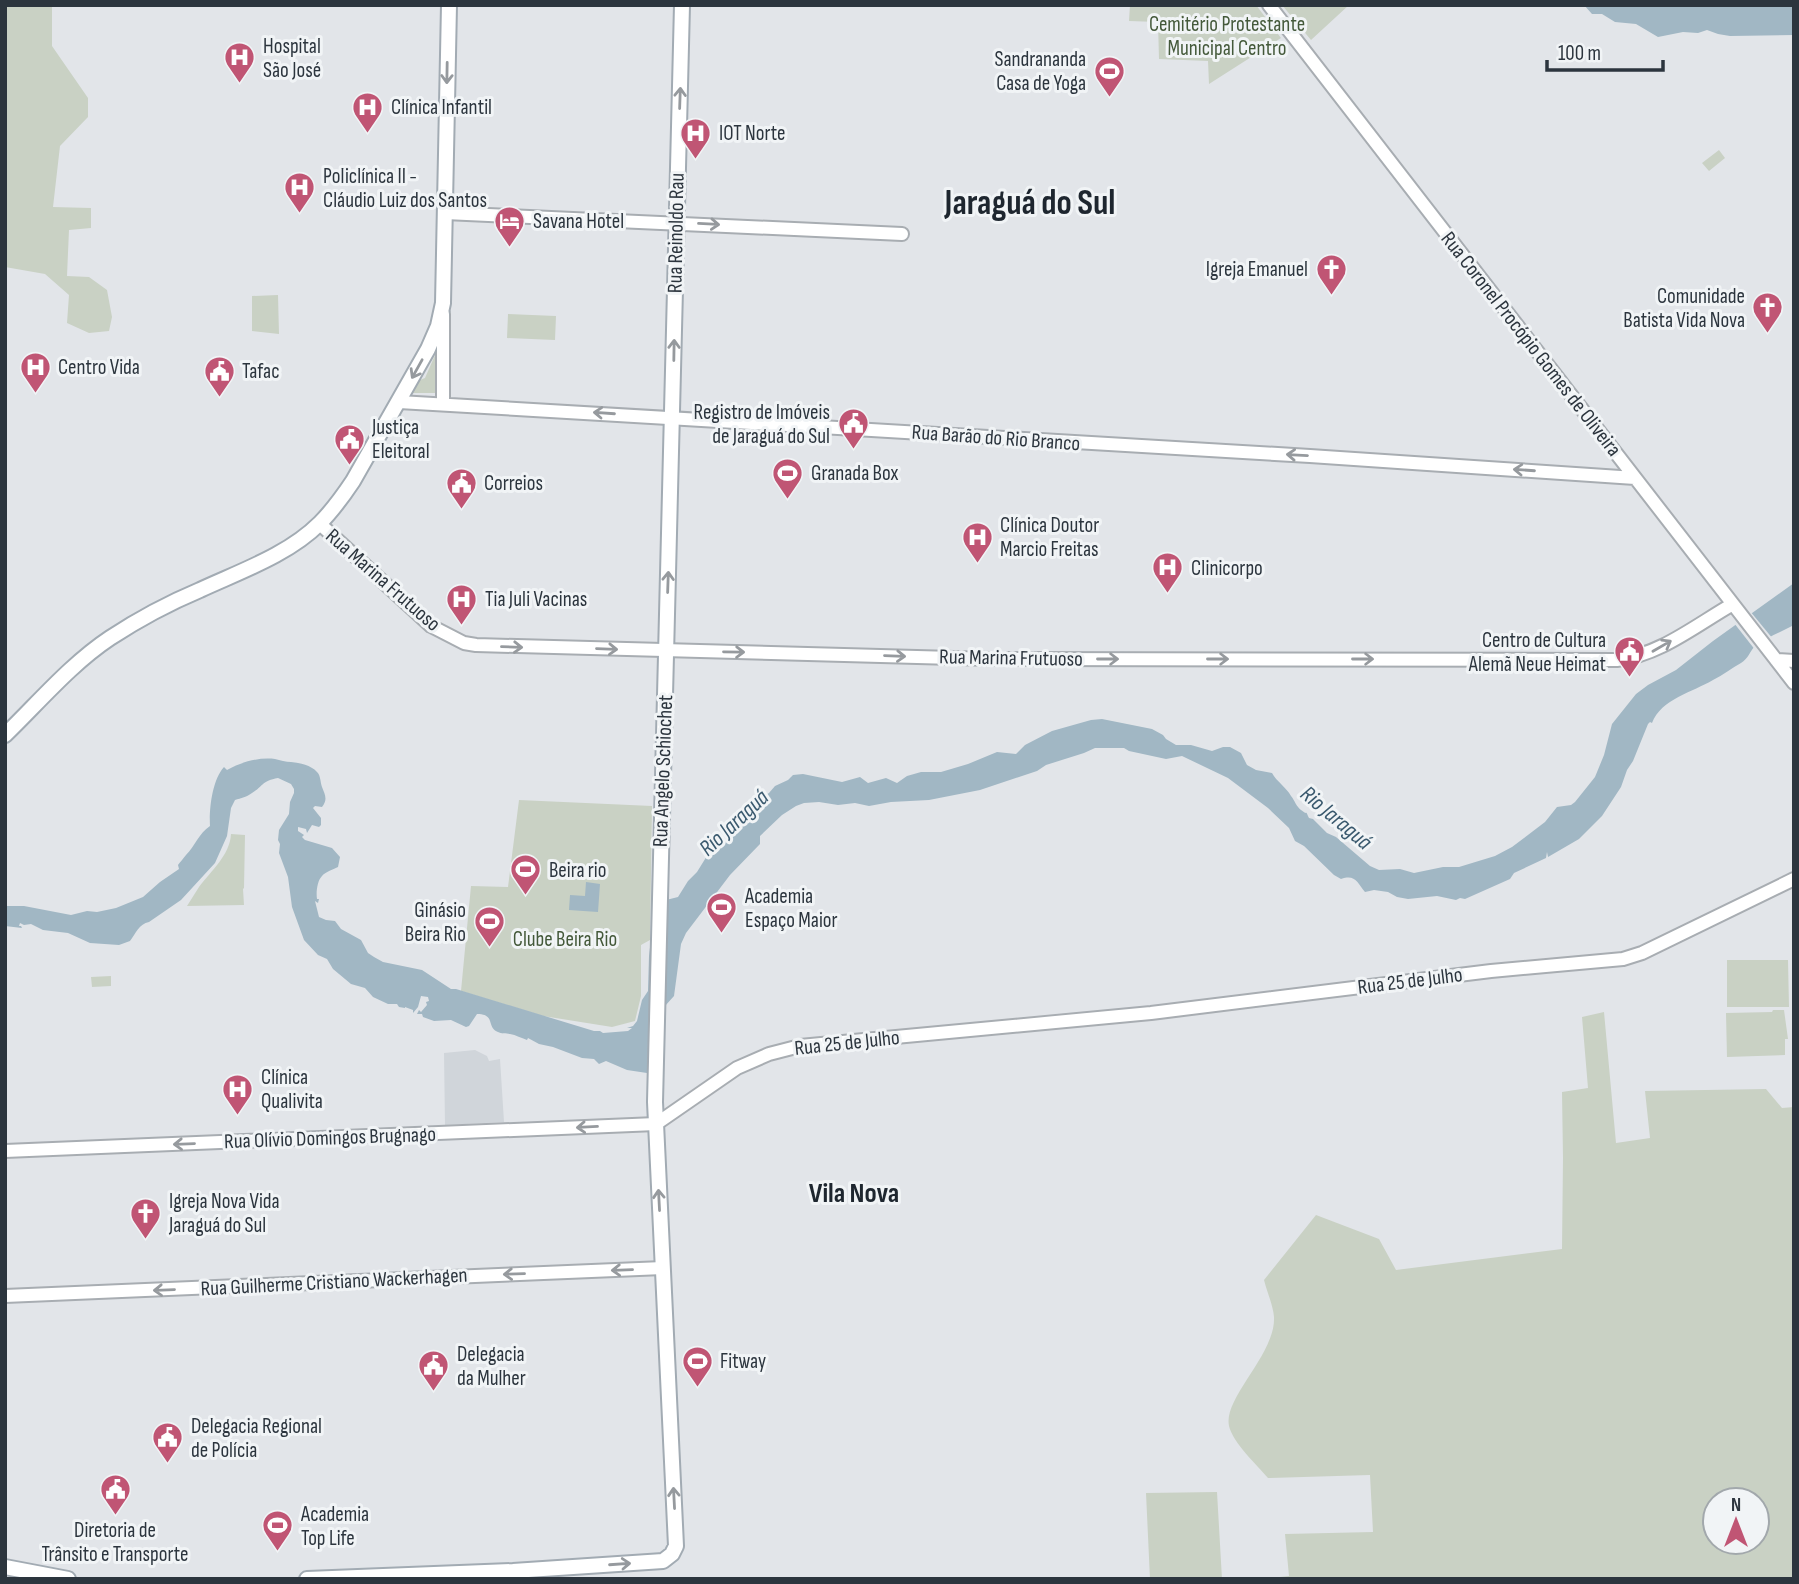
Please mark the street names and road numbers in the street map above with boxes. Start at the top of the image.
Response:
street label: Rua Reinoldo Rau [662,173,690,293]
street label: Rua Coronel Procópio Gomes de Oliveira [1436,227,1626,461]
street label: Rua Barão do Rio Branco [911,420,1081,456]
street label: Rua Marina Frutuoso [321,523,445,637]
street label: Rua Marina Frutuoso [939,644,1083,672]
street label: Rua Angelo Schiochet [648,695,678,847]
street label: Rua 25 de Julho [1356,962,1464,1000]
street label: Rua 25 de Julho [793,1025,901,1061]
street label: Rua Olívio Domingos Brugnago [224,1122,436,1154]
street label: Rua Guilherme Cristiano Wackerhagen [200,1263,468,1301]

